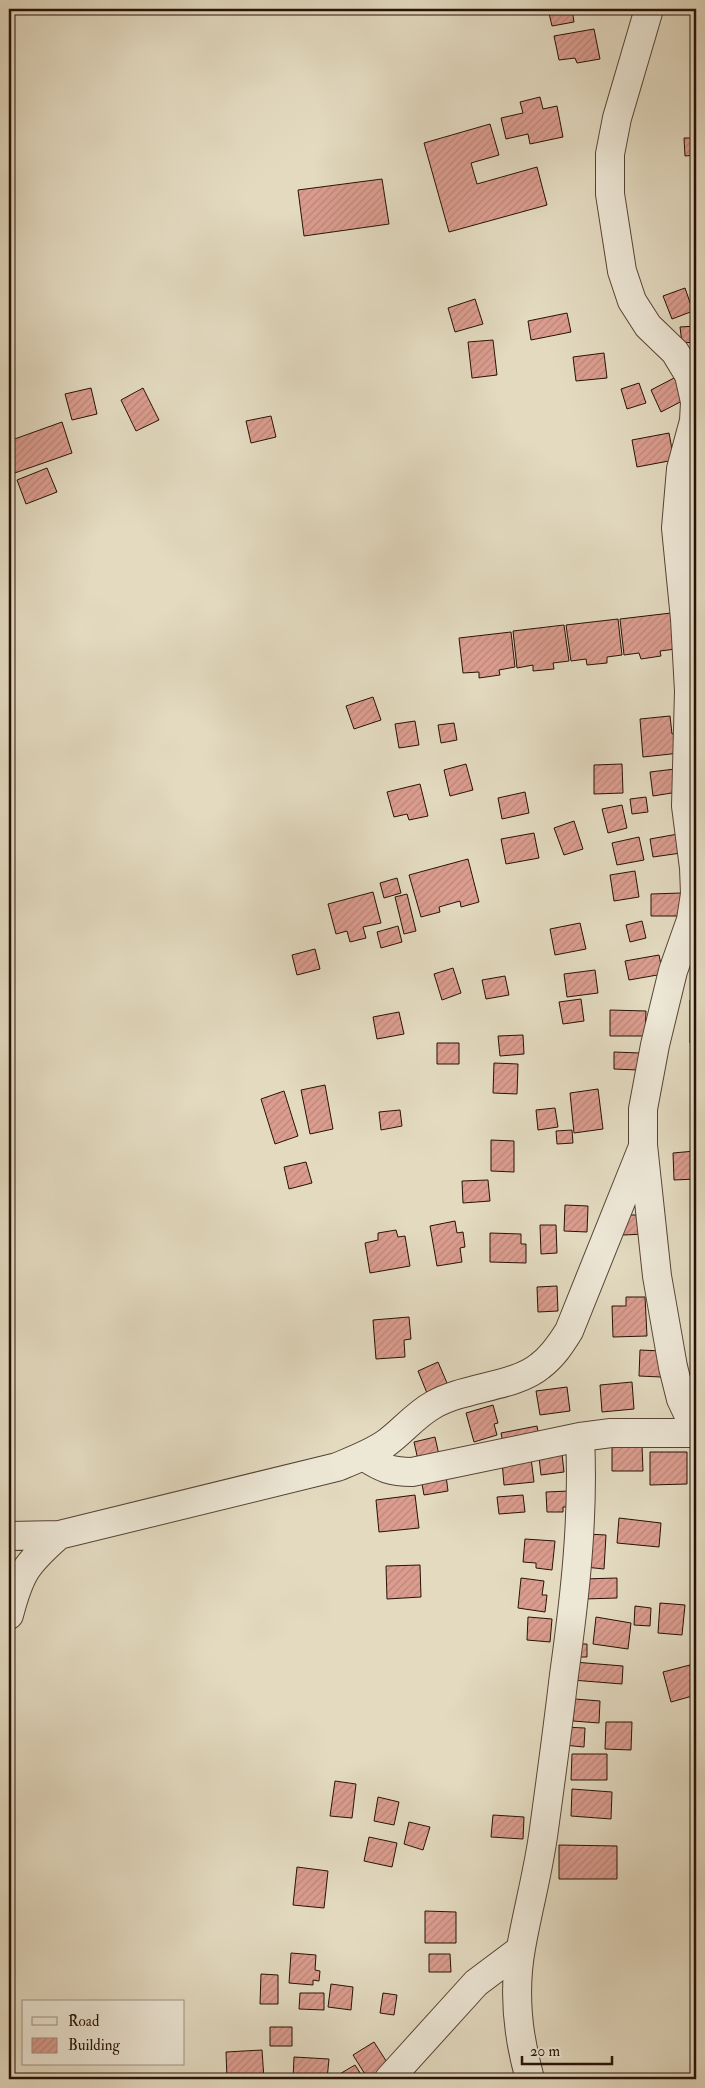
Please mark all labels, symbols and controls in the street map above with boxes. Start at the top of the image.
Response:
legend [22,2000,185,2066]
text: Road [68,2012,100,2031]
scale bar [522,2033,612,2065]
text: Building [68,2036,120,2055]
text: 20 m [530,2042,560,2061]

